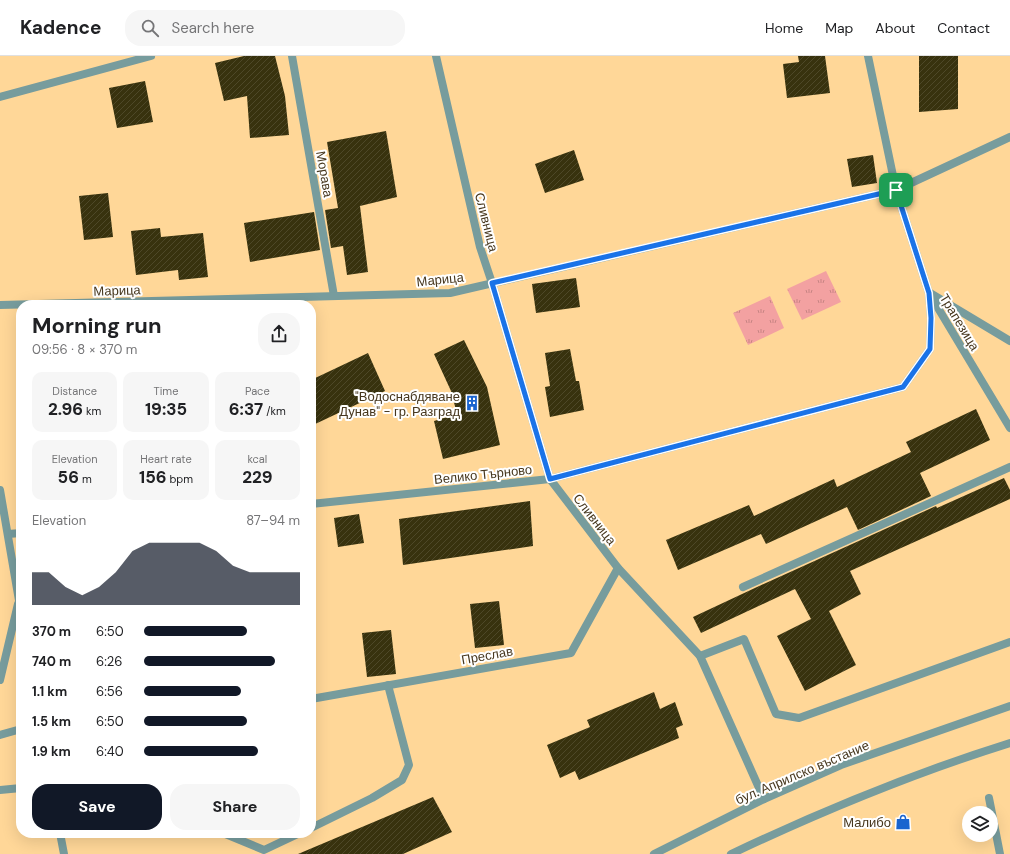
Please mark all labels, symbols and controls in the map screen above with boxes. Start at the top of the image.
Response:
search box [125,10,405,46]
text: Kadence [20,15,101,40]
icon: search [139,17,161,39]
text: Search here [171,18,254,38]
text: Home [765,19,803,37]
text: Map [825,19,853,37]
text: About [875,19,915,37]
text: Contact [937,19,990,37]
street label: Морава [312,150,337,199]
pin [879,173,913,207]
icon: arrive [885,179,907,201]
street label: Сливница [471,191,502,254]
street label: Марица [416,268,465,290]
street label: Марица [93,281,142,300]
street label: Трапезица [936,291,984,355]
text: Morning run [32,311,162,340]
button: share [258,313,300,355]
text: 09:56 · 8 × 370 m [32,341,137,358]
text: Distance [52,384,97,398]
text: Time [154,384,178,398]
text: Pace [245,384,270,398]
place label: "Водоснабдяване Дунав" - гр. Разград [339,388,460,420]
building icon: "Водоснабдяване Дунав" - гр. Разград [463,394,481,412]
text: 2.96 [48,398,83,420]
text: 19:35 [145,398,187,420]
text: 6:37 [229,398,263,420]
text: km [83,404,101,418]
text: /km [263,404,286,418]
text: Elevation [52,452,98,466]
text: Heart rate [140,452,192,466]
text: kcal [247,452,267,466]
street label: Велико Търново [433,461,533,488]
text: 56 [58,466,79,488]
text: 156 [139,466,167,488]
text: 229 [242,466,273,488]
text: m [79,472,92,486]
text: bpm [167,472,193,486]
street label: Сливница [569,490,620,549]
text: Elevation [32,512,86,529]
text: 87–94 m [246,512,300,529]
text: 370 m [32,623,71,640]
text: 6:50 [96,623,124,640]
street label: Преслав [460,643,514,668]
text: 740 m [32,653,71,670]
text: 6:26 [96,653,122,670]
text: 1.1 km [32,683,67,700]
text: 6:56 [96,683,123,700]
text: 1.5 km [32,713,71,730]
text: 6:50 [96,713,124,730]
street label: бул. Априлско въстание [733,737,872,808]
text: 1.9 km [32,743,71,760]
text: 6:40 [96,743,124,760]
button: Save [32,784,162,830]
button: Share [170,784,300,830]
map controls [962,806,998,842]
button: layers [962,806,998,842]
shop icon: Малибо [894,813,912,831]
place label: Малибо [843,814,891,831]

